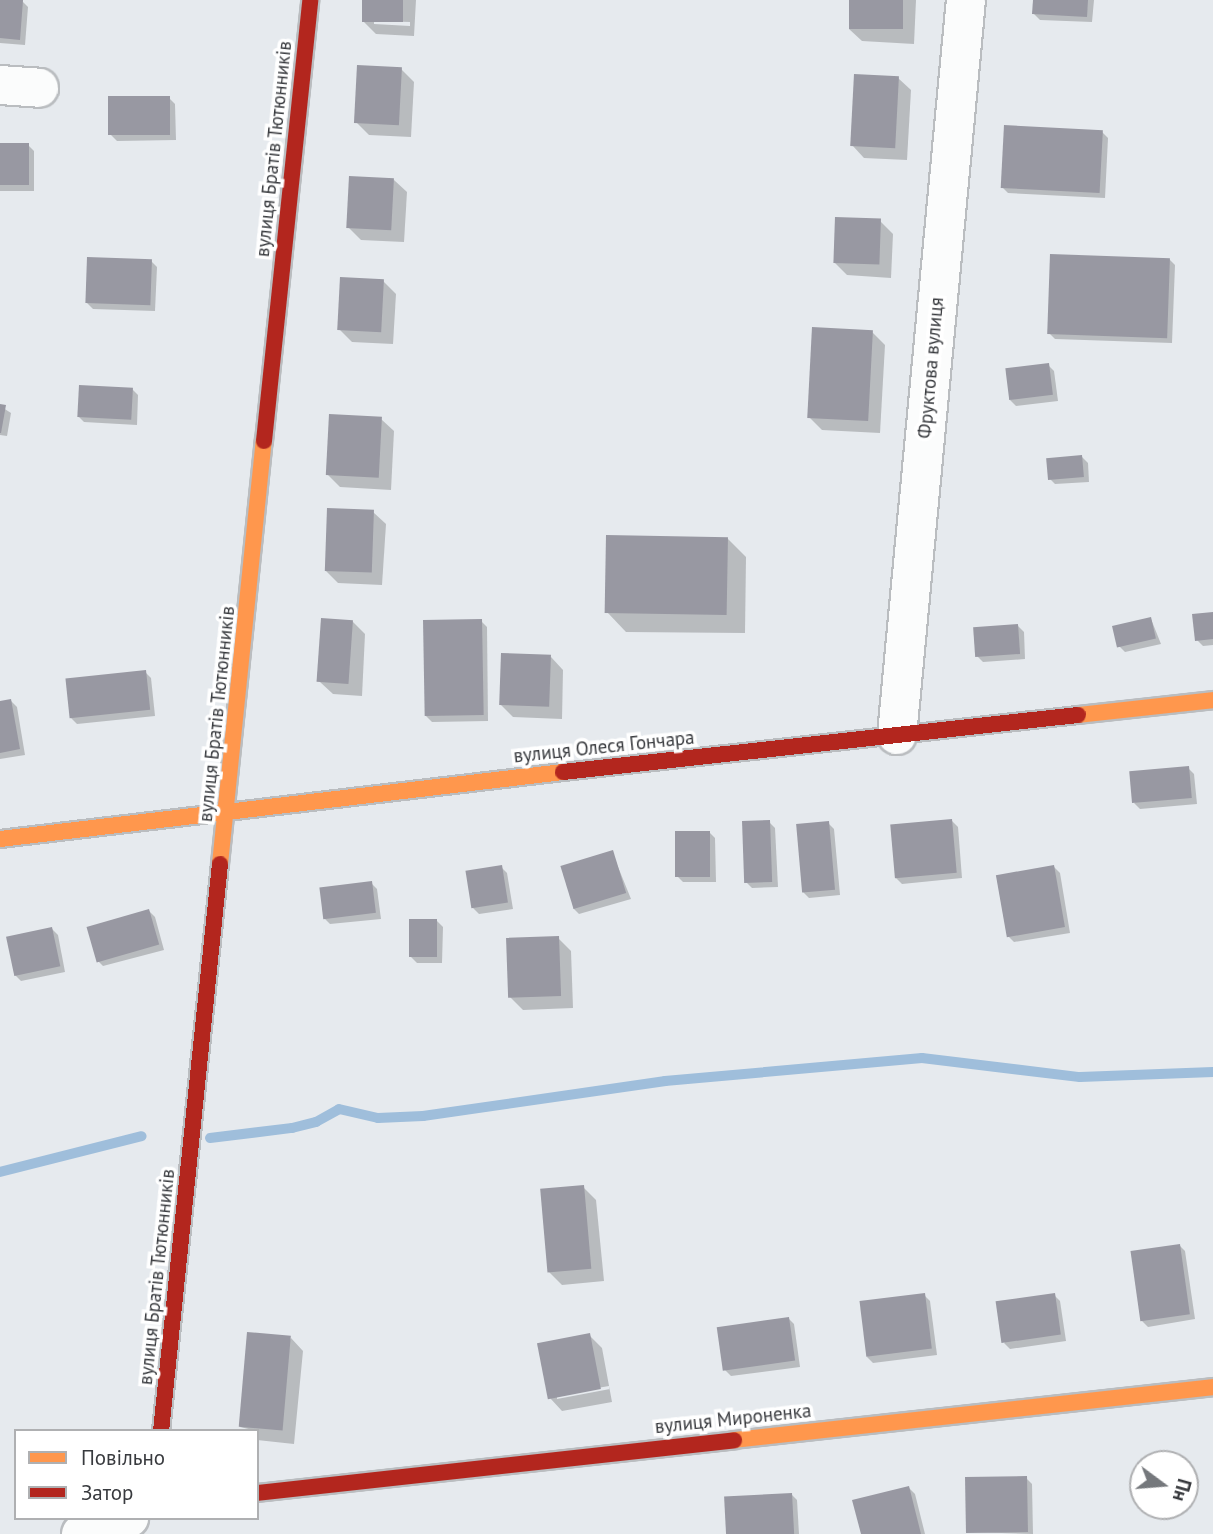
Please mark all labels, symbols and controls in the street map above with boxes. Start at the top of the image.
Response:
street label: вулиця Братів Тютюнників [251,40,297,258]
street label: Фруктова вулиця [913,296,949,440]
street label: вулиця Братів Тютюнників [194,605,240,823]
street label: вулиця Олеся Гончара [512,726,696,768]
street label: вулиця Братів Тютюнників [134,1168,180,1386]
street label: вулиця Мироненка [654,1399,812,1439]
legend [14,1429,259,1520]
text: Повільно [81,1444,165,1471]
north arrow [1129,1450,1199,1520]
text: Пн [1168,1476,1197,1504]
text: Затор [81,1479,133,1506]

